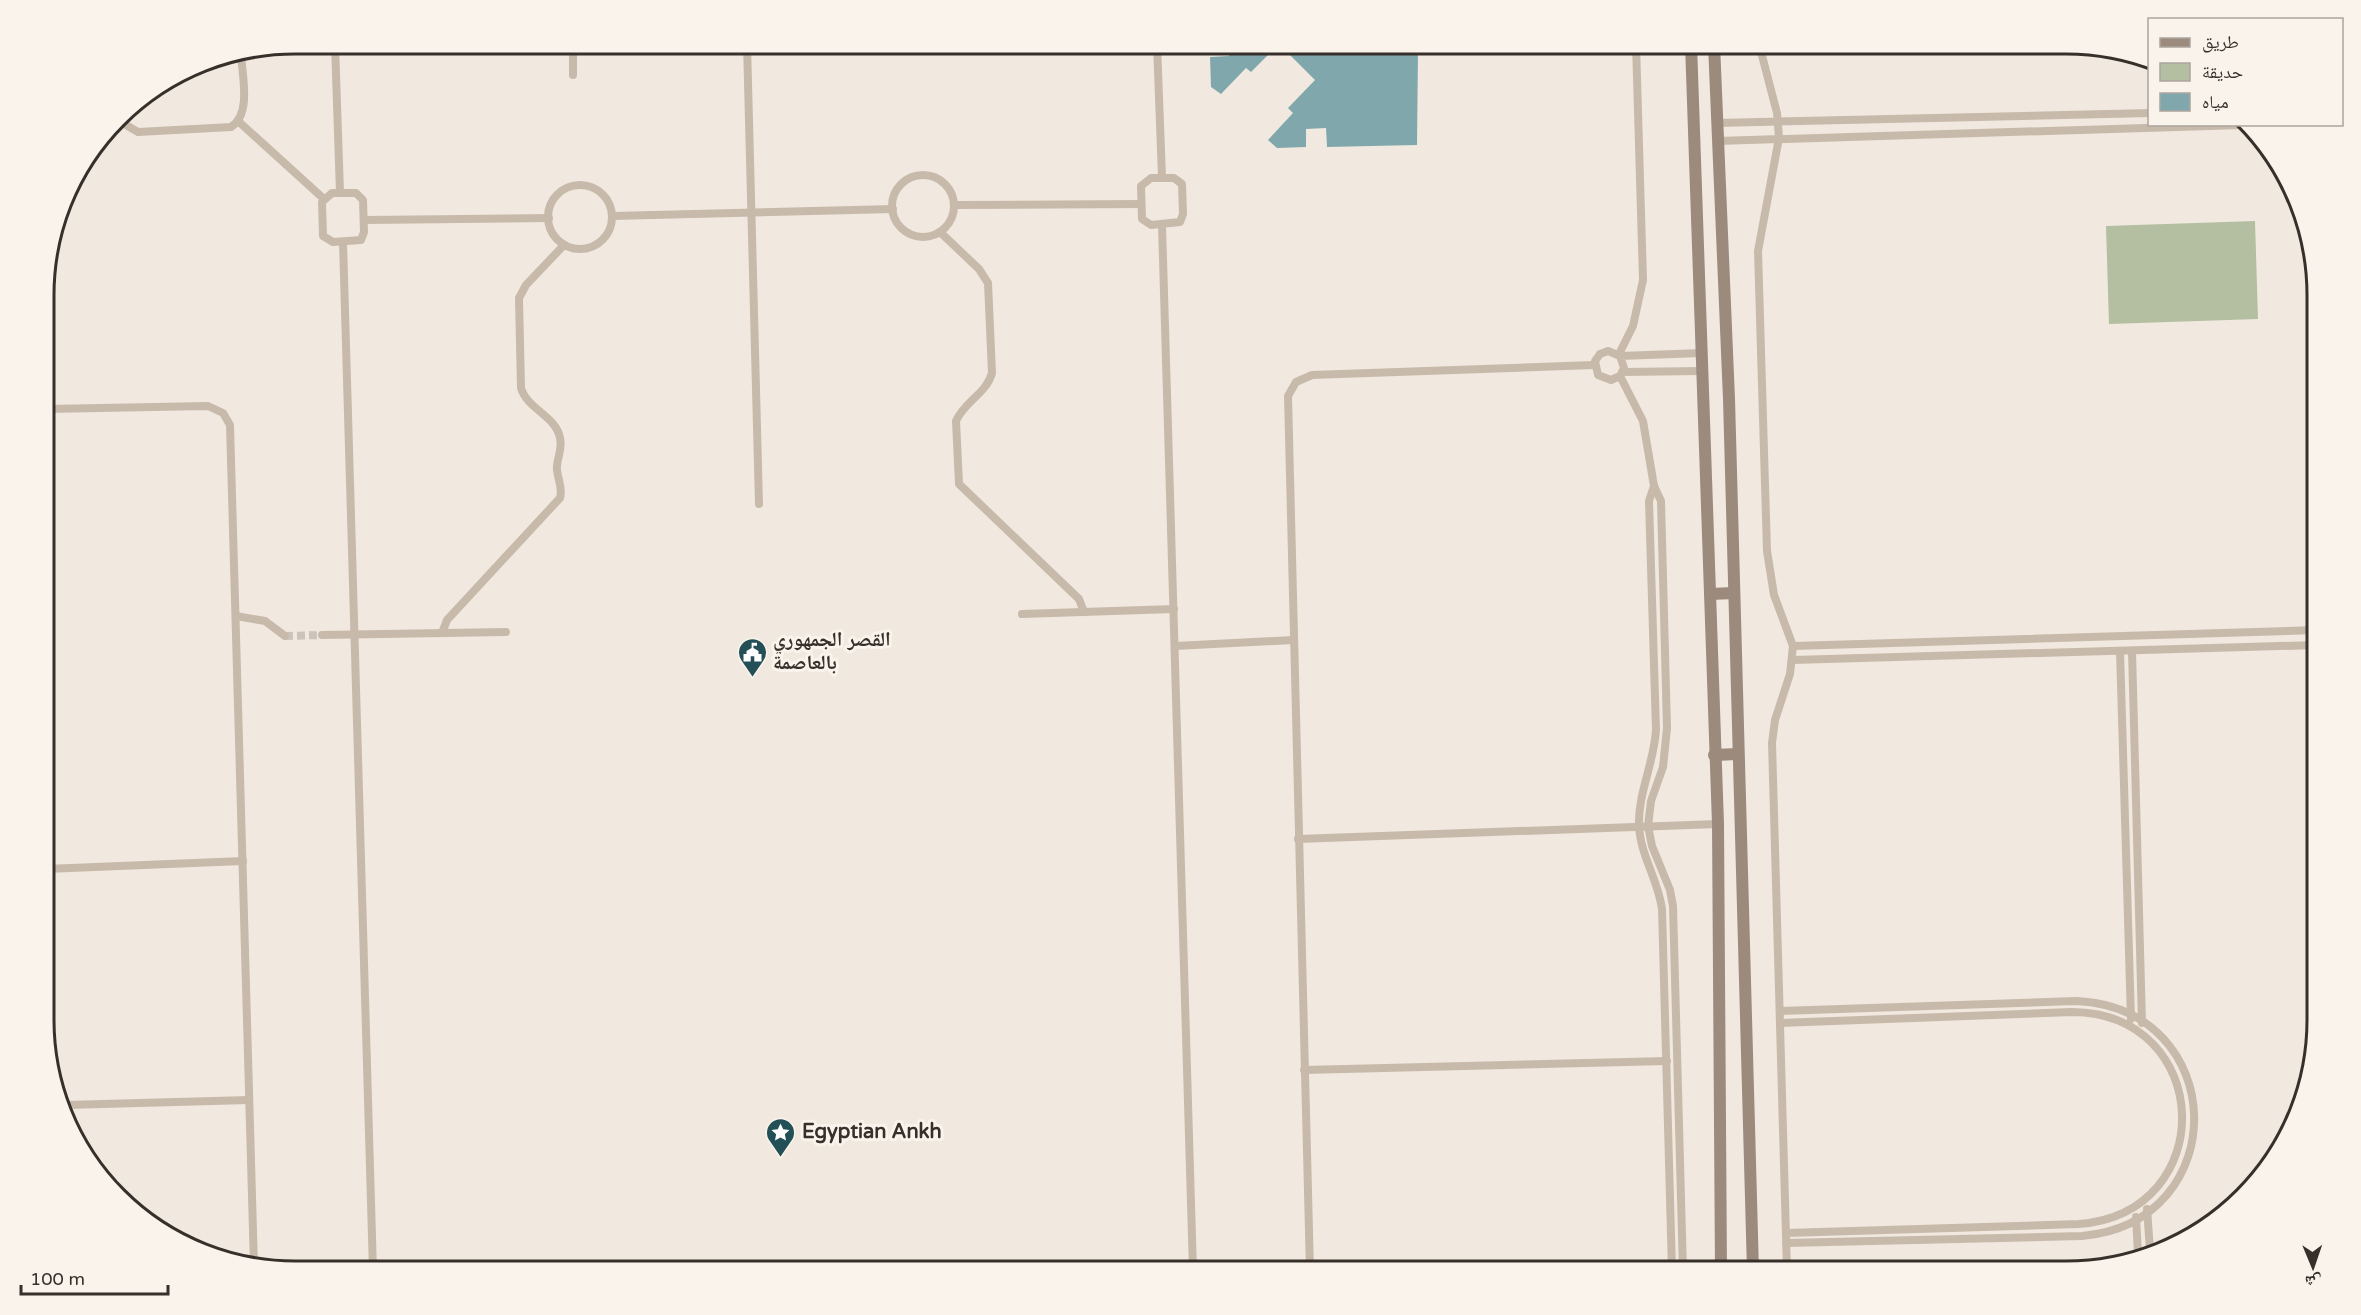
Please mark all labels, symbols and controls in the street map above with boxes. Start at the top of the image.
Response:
legend [2148,18,2343,126]
text: طريق [2202,31,2239,53]
text: حديقة [2202,61,2243,83]
text: مياه [2202,91,2229,113]
place label: القصر الجمهوري بالعاصمة [773,628,891,675]
public building icon: القصر الجمهوري بالعاصمة [736,636,768,678]
place icon: Egyptian Ankh [765,1116,797,1158]
place label: Egyptian Ankh [802,1120,942,1144]
north arrow [2283,1237,2343,1297]
scale bar [21,1258,168,1296]
text: 100 m [30,1268,85,1290]
text: ش [2305,1271,2322,1291]

